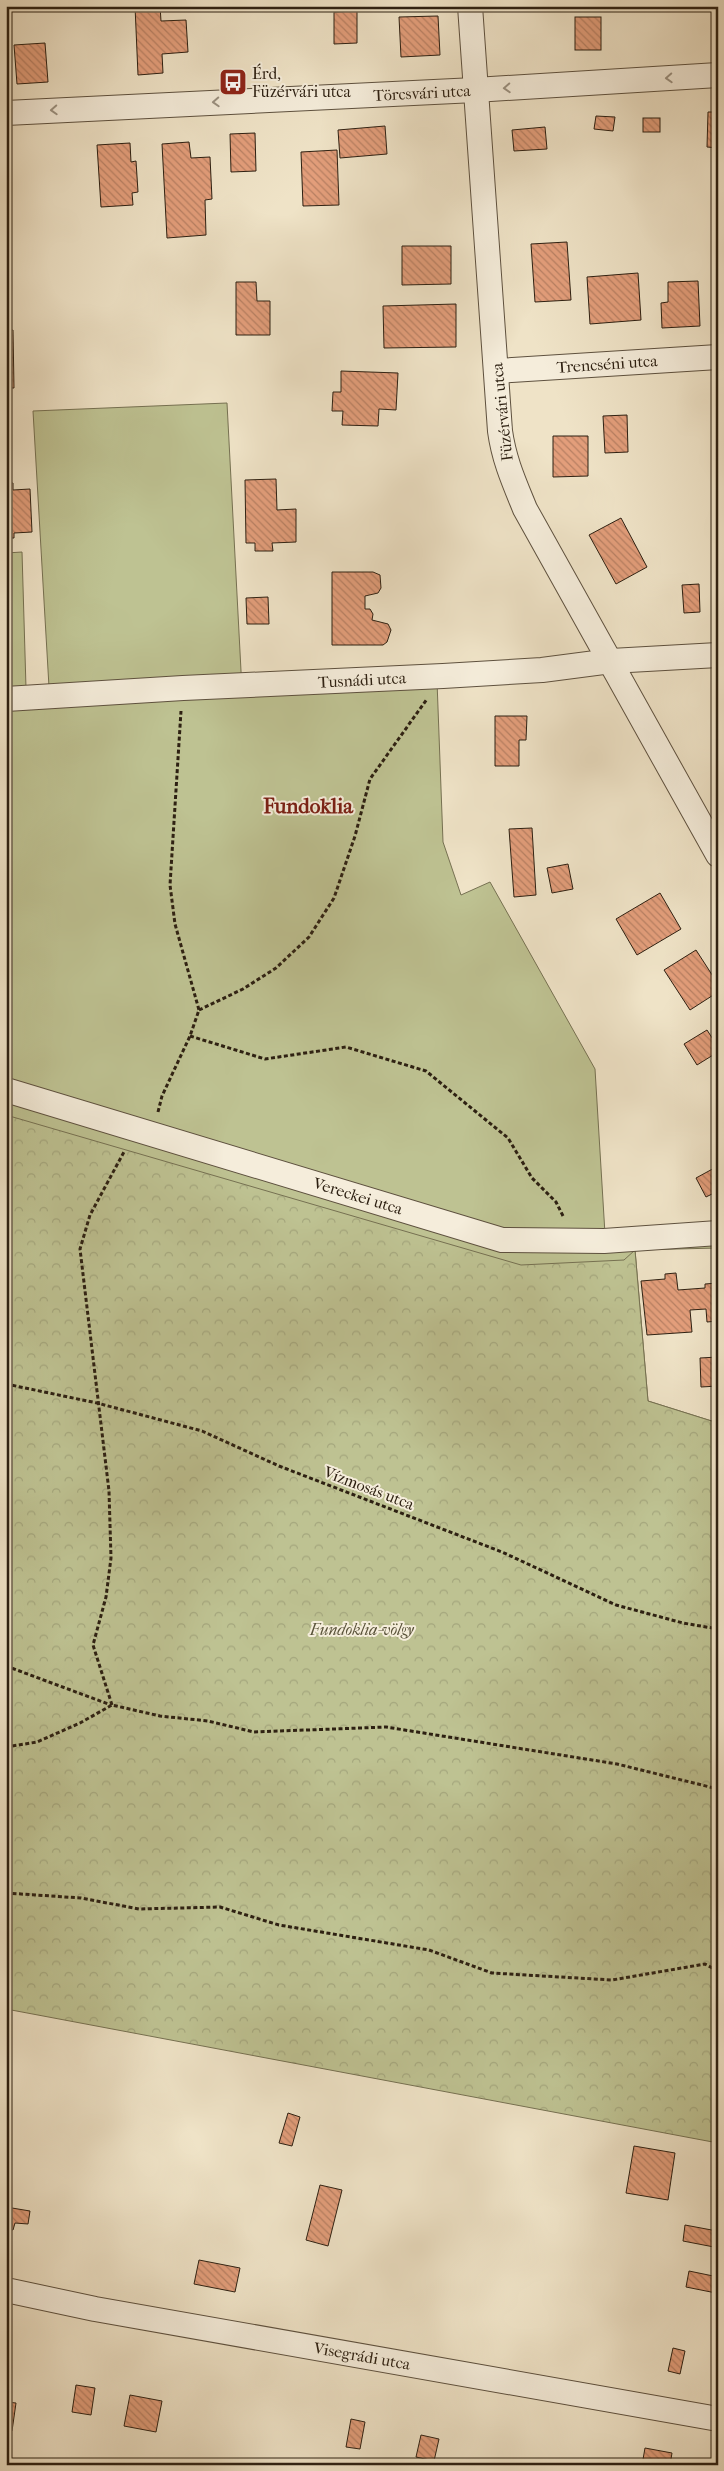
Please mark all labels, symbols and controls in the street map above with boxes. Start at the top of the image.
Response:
place label: Érd, Füzérvári utca [252,63,351,101]
bus stop icon: Érd, Füzérvári utca [218,67,248,97]
one-way arrow [665,73,673,84]
street label: Törcsvári utca [373,81,472,105]
one-way arrow [503,83,511,94]
one-way arrow [212,97,220,108]
one-way arrow [50,105,58,116]
street label: Trencséni utca [556,351,659,377]
street label: Füzérvári utca [487,361,517,462]
street label: Tusnádi utca [318,668,407,692]
district label: Fundoklia [262,794,354,818]
street label: Vereckei utca [310,1173,405,1219]
street label: Vízmosás utca [320,1462,417,1514]
park label: Fundoklia-völgy [309,1620,414,1639]
street label: Visegrádi utca [311,2338,412,2374]

